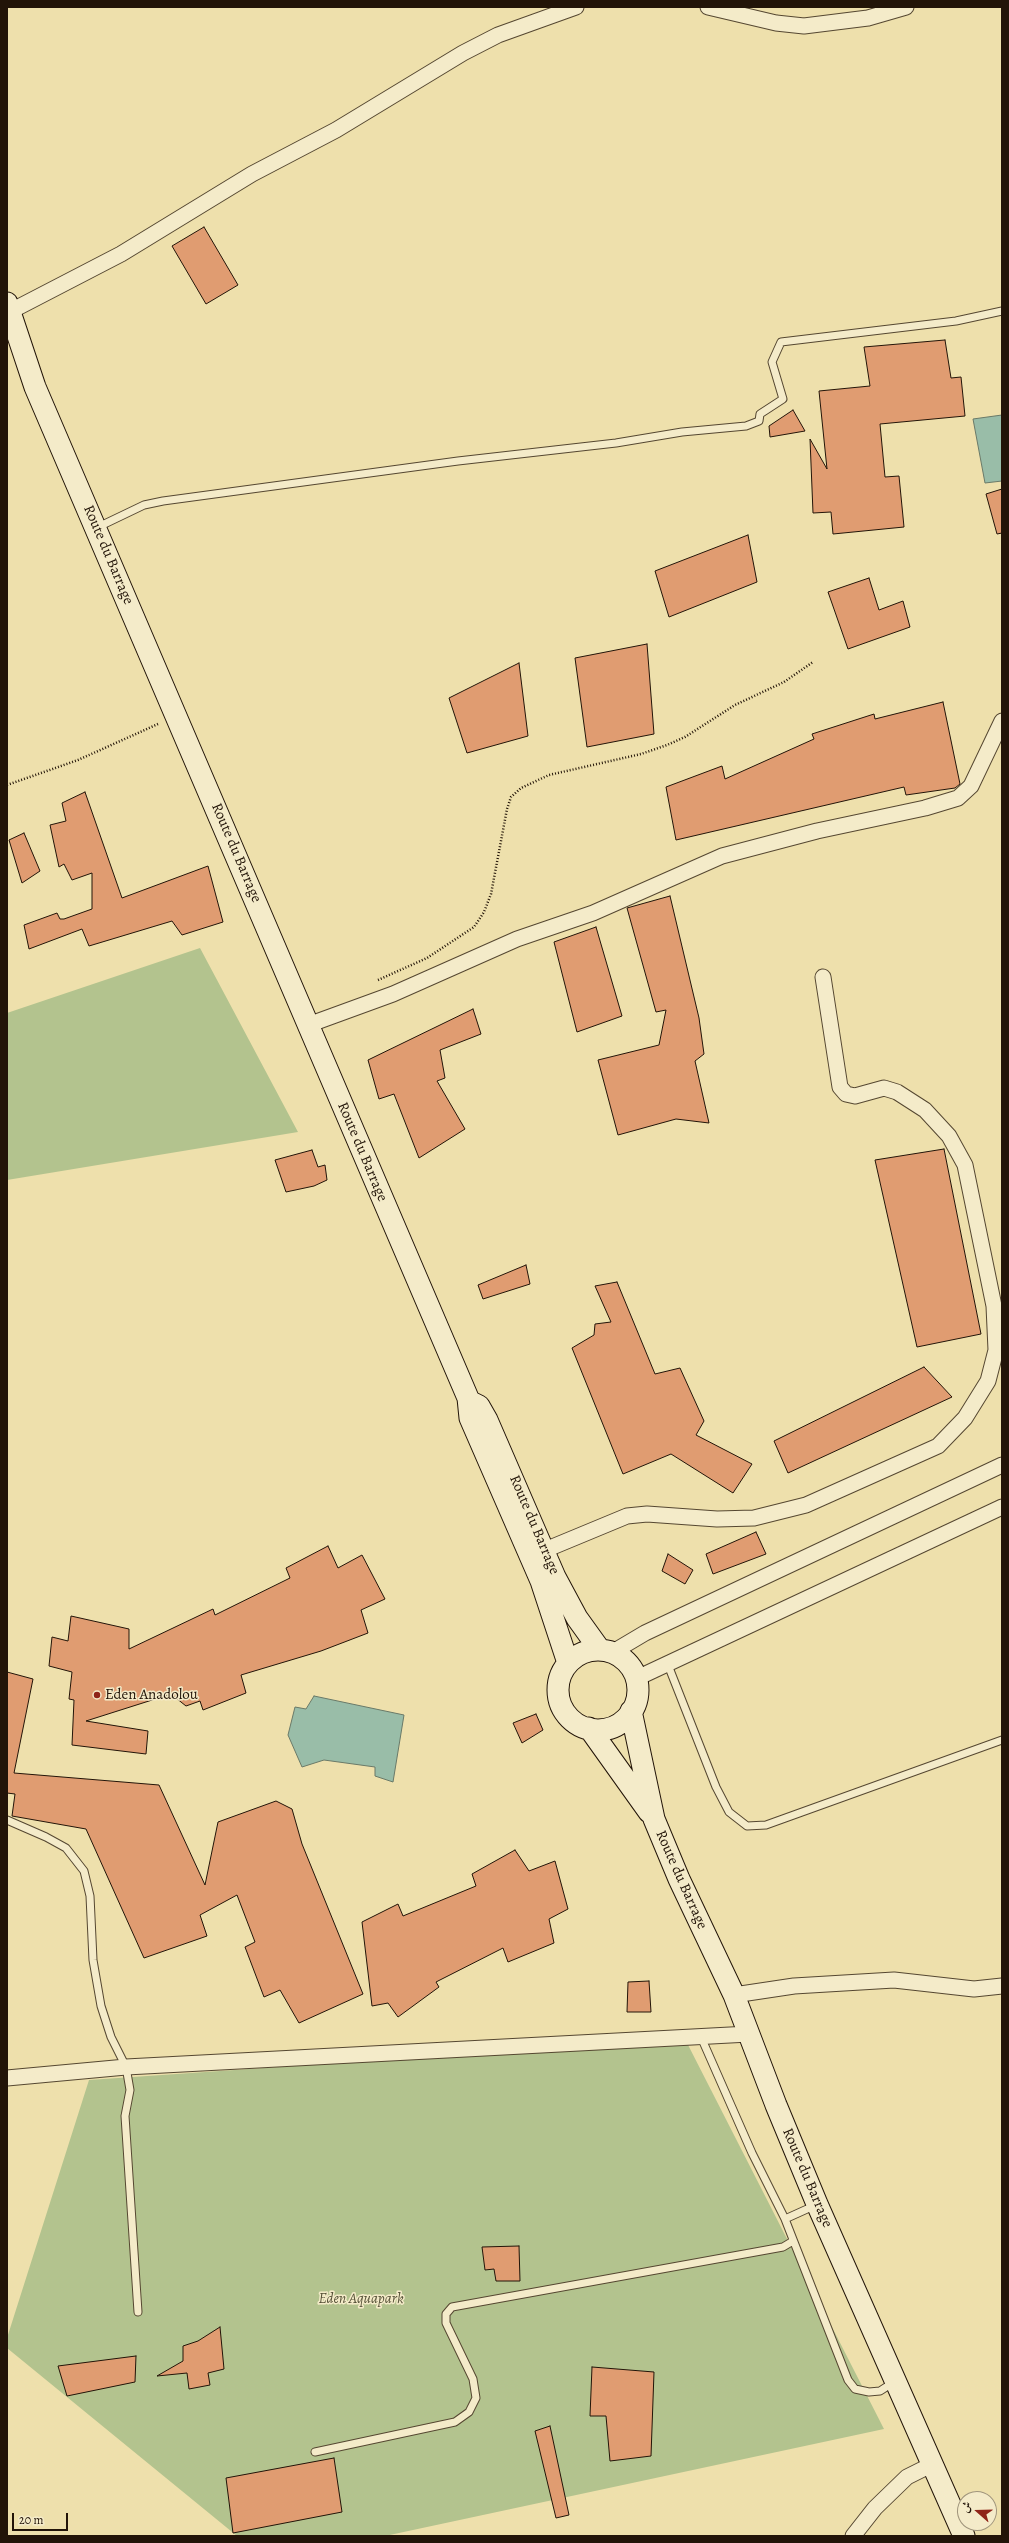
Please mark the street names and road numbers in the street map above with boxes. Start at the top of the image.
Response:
street label: Route du Barrage [79,502,137,608]
street label: Route du Barrage [207,800,265,906]
street label: Route du Barrage [333,1099,391,1205]
street label: Route du Barrage [505,1472,563,1578]
street label: Route du Barrage [651,1828,711,1932]
street label: Route du Barrage [778,2125,836,2231]

